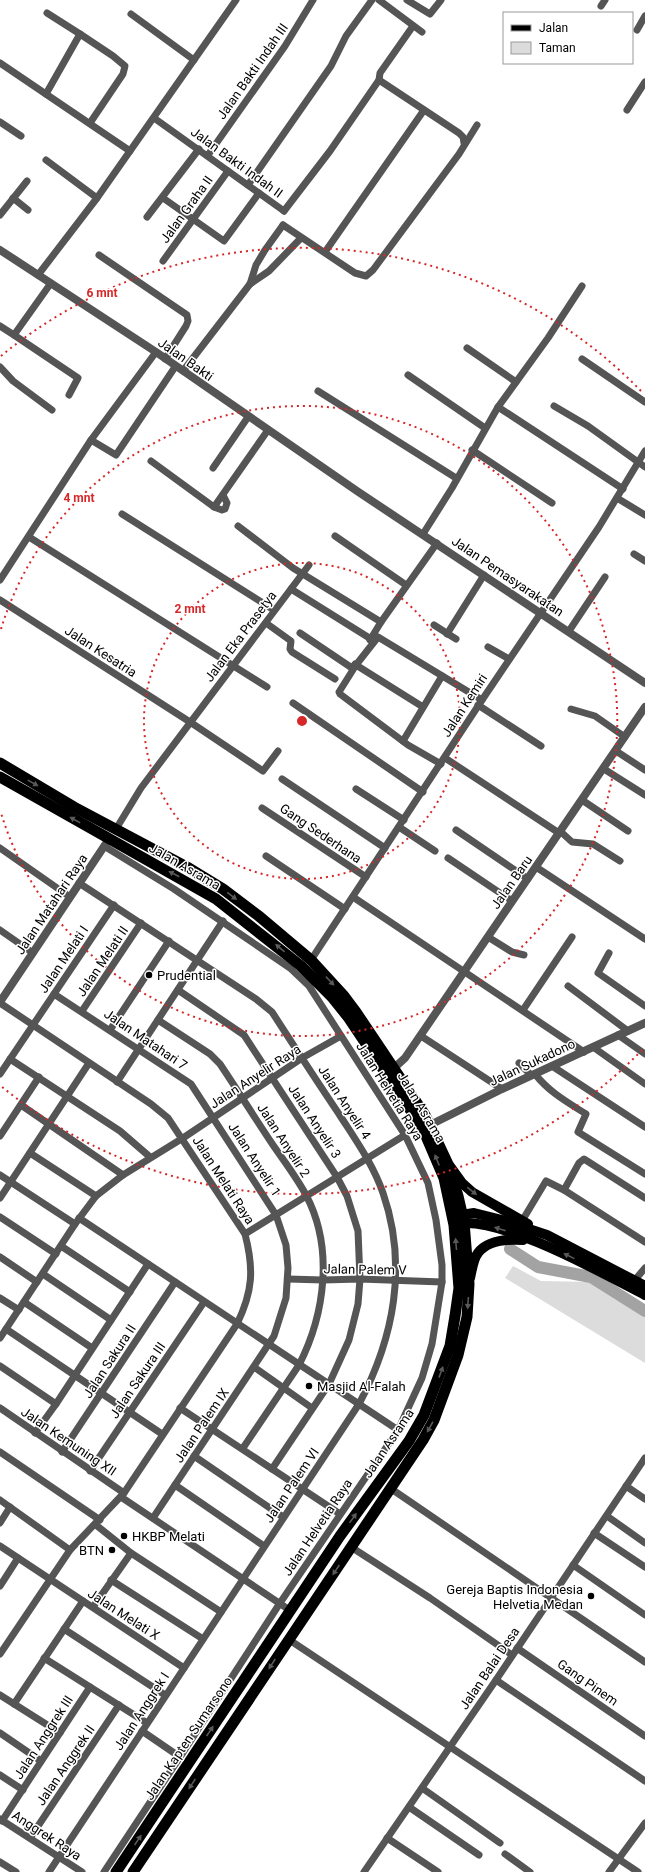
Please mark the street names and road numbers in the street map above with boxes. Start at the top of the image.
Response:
street label: Jalan Bakti Indah III [214,21,291,122]
street label: Jalan Bakti Indah II [188,124,286,201]
street label: Jalan Graha II [157,173,216,246]
street label: Jalan Bakti [155,335,216,384]
street label: Jalan Pemasyarakatan [449,533,566,619]
street label: Jalan Eka Prasetya [201,588,279,685]
street label: Jalan Kesatria [62,623,139,680]
street label: Jalan Kemiri [439,671,490,740]
street label: Gang Sederhana [277,801,364,866]
street label: Jalan Asrama [146,840,223,893]
street label: Jalan Matahari Raya [12,851,91,957]
street label: Jalan Baru [488,853,535,912]
street label: Jalan Melati I [36,923,91,996]
street label: Jalan Melati II [74,923,131,999]
street label: Jalan Matahari 7 [101,1006,190,1073]
street label: Jalan Sukadono [487,1036,577,1089]
street label: Jalan Helvetia Raya [353,1039,426,1143]
street label: Jalan Anyelir Raya [207,1041,304,1111]
street label: Jalan Anyelir 4 [315,1063,374,1142]
street label: Jalan Asrama [395,1069,449,1145]
street label: Jalan Anyelir 3 [285,1082,344,1161]
street label: Jalan Anyelir 2 [254,1101,313,1180]
street label: Jalan Anyelir 1 [225,1120,284,1199]
street label: Jalan Melati Raya [189,1133,258,1227]
street label: Jalan Palem V [323,1261,407,1278]
street label: Jalan Sakura II [80,1322,139,1401]
street label: Jalan Sakura III [106,1339,168,1421]
street label: Jalan Palem IX [171,1385,232,1465]
street label: Jalan Kemuning XII [18,1404,119,1479]
street label: Jalan Asrama [360,1406,417,1481]
street label: Jalan Palem VI [261,1445,322,1525]
street label: Jalan Helvetia Raya [280,1476,355,1578]
street label: Jalan Melati X [85,1586,162,1643]
street label: Jalan Balai Desa [456,1624,522,1712]
street label: Gang Pinem [555,1656,621,1709]
street label: Jalan Anggrek I [111,1670,172,1753]
street label: Jalan Kapten Sumarsono [142,1674,235,1803]
street label: Jalan Anggrek III [10,1692,76,1782]
street label: Jalan Anggrek II [32,1722,98,1808]
street label: Anggrek Raya [9,1808,84,1863]

